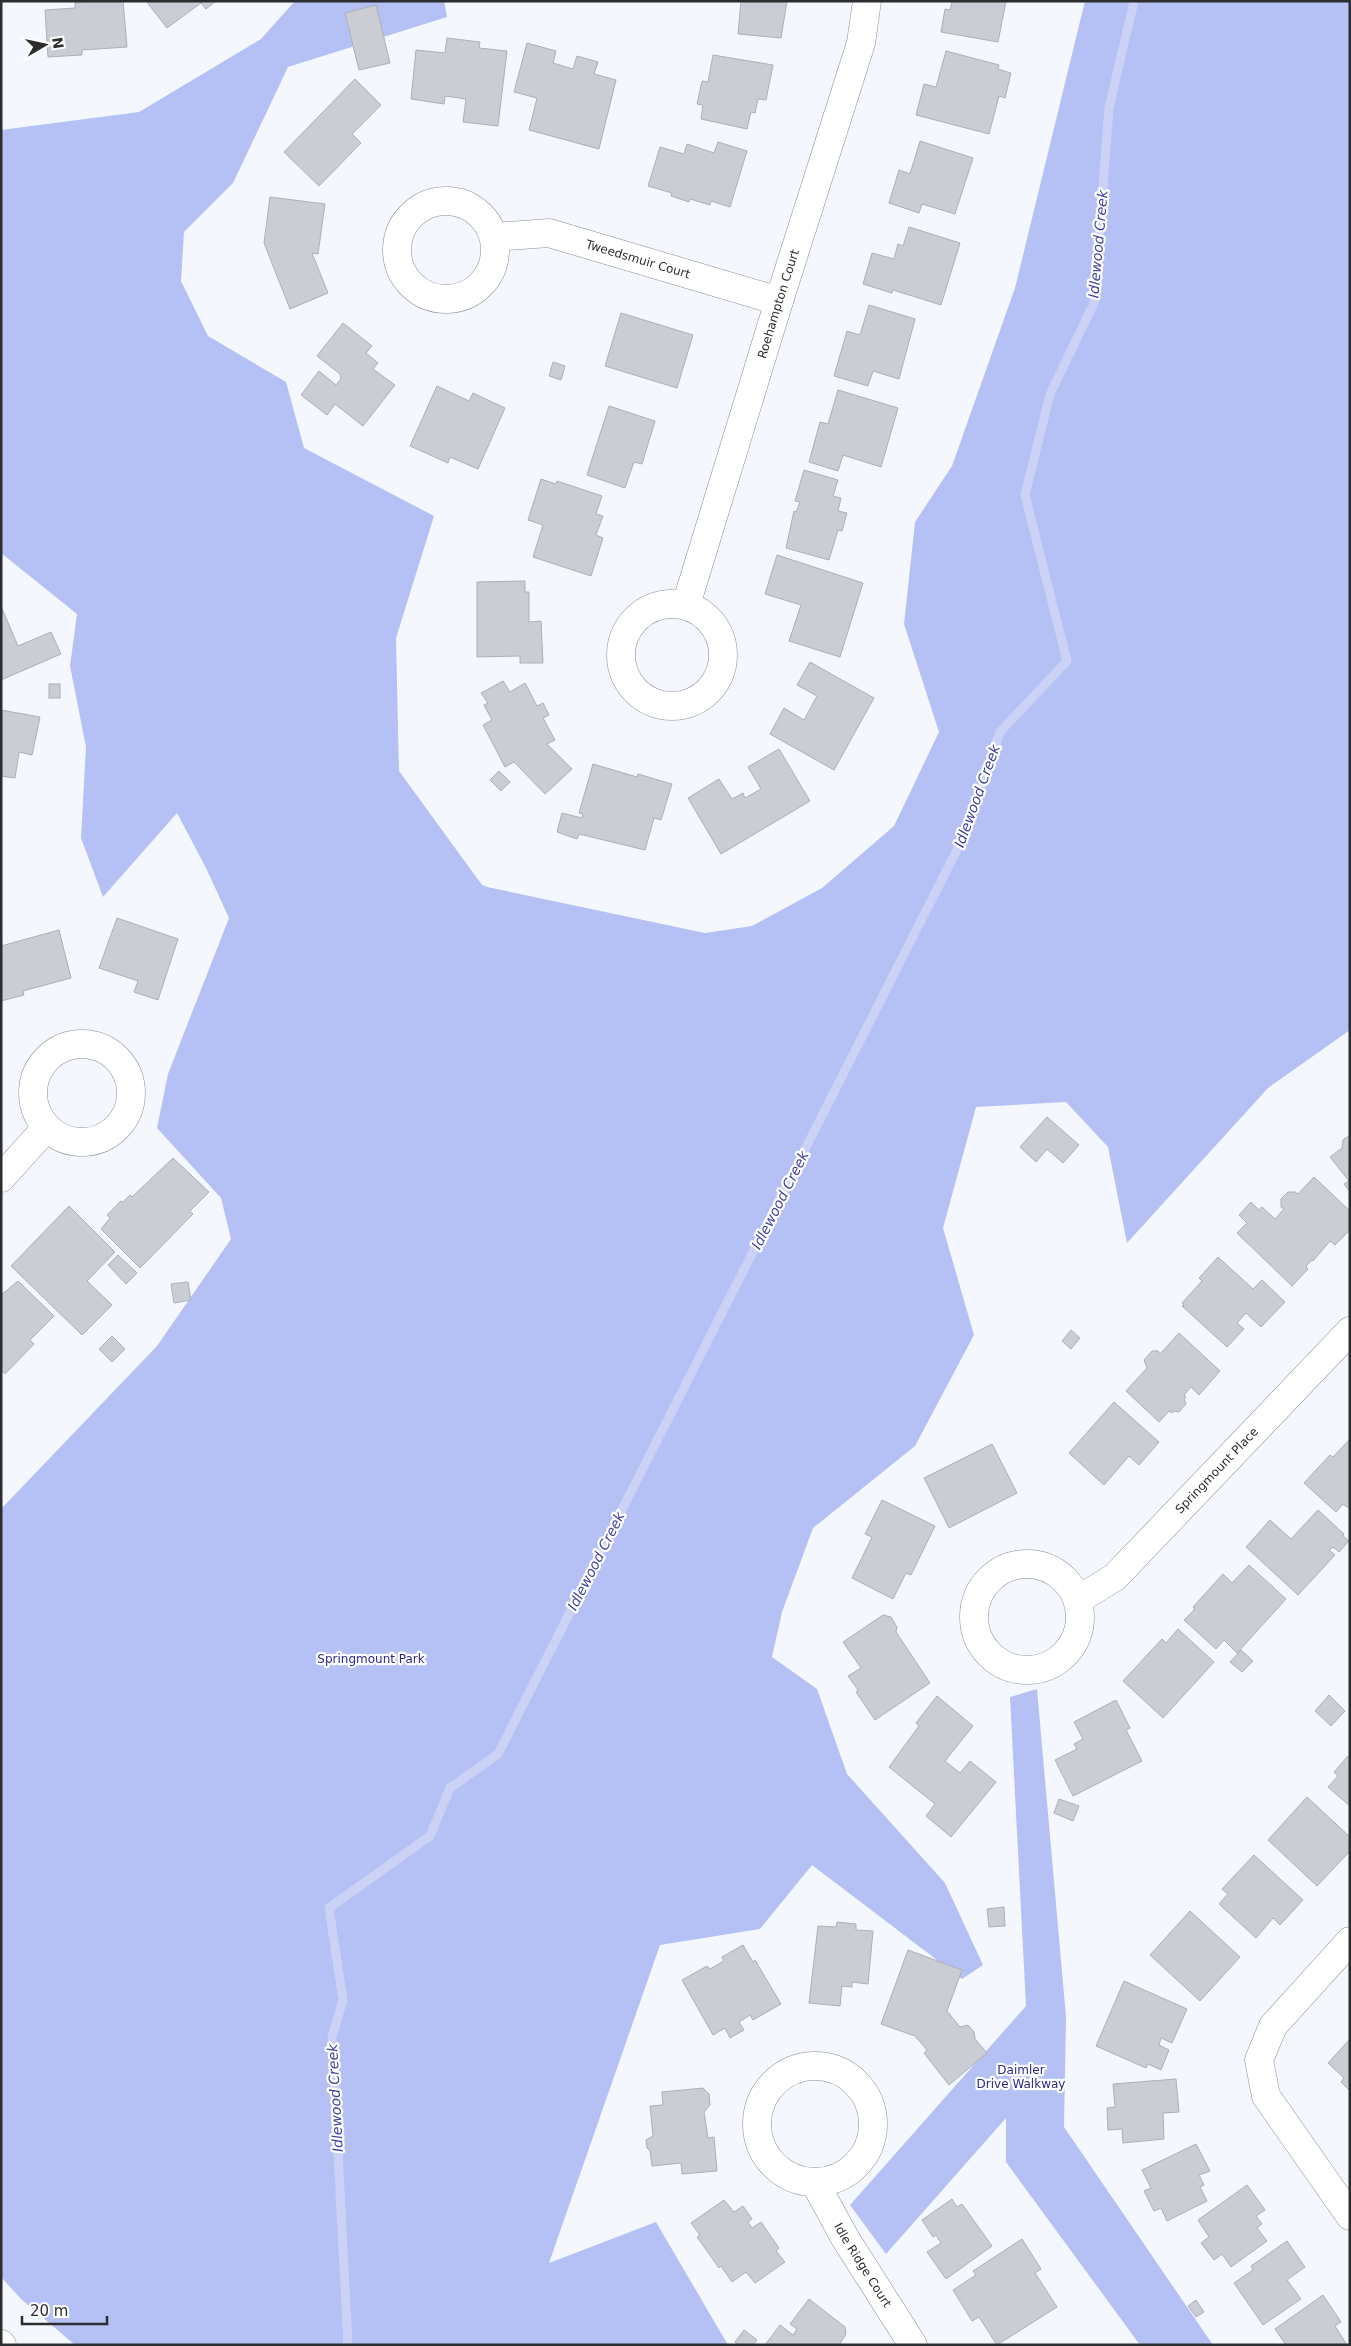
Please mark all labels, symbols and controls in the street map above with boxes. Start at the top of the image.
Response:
north arrow [20,20,70,70]
text: N [49,36,67,50]
water label: Idlewood Creek [1085,188,1111,299]
street label: Tweedsmuir Court [583,237,692,281]
street label: Roehampton Court [755,247,802,360]
water label: Idlewood Creek [951,742,1003,850]
water label: Idlewood Creek [748,1147,812,1252]
street label: Springmount Place [1173,1425,1261,1516]
water label: Idlewood Creek [564,1508,628,1613]
park label: Springmount Park [317,1652,425,1666]
water label: Idlewood Creek [324,2043,346,2153]
park label: Daimler Drive Walkway [977,2063,1065,2091]
street label: Idle Ridge Court [831,2221,894,2310]
scale bar [22,2294,108,2326]
text: 20 m [30,2302,68,2320]

